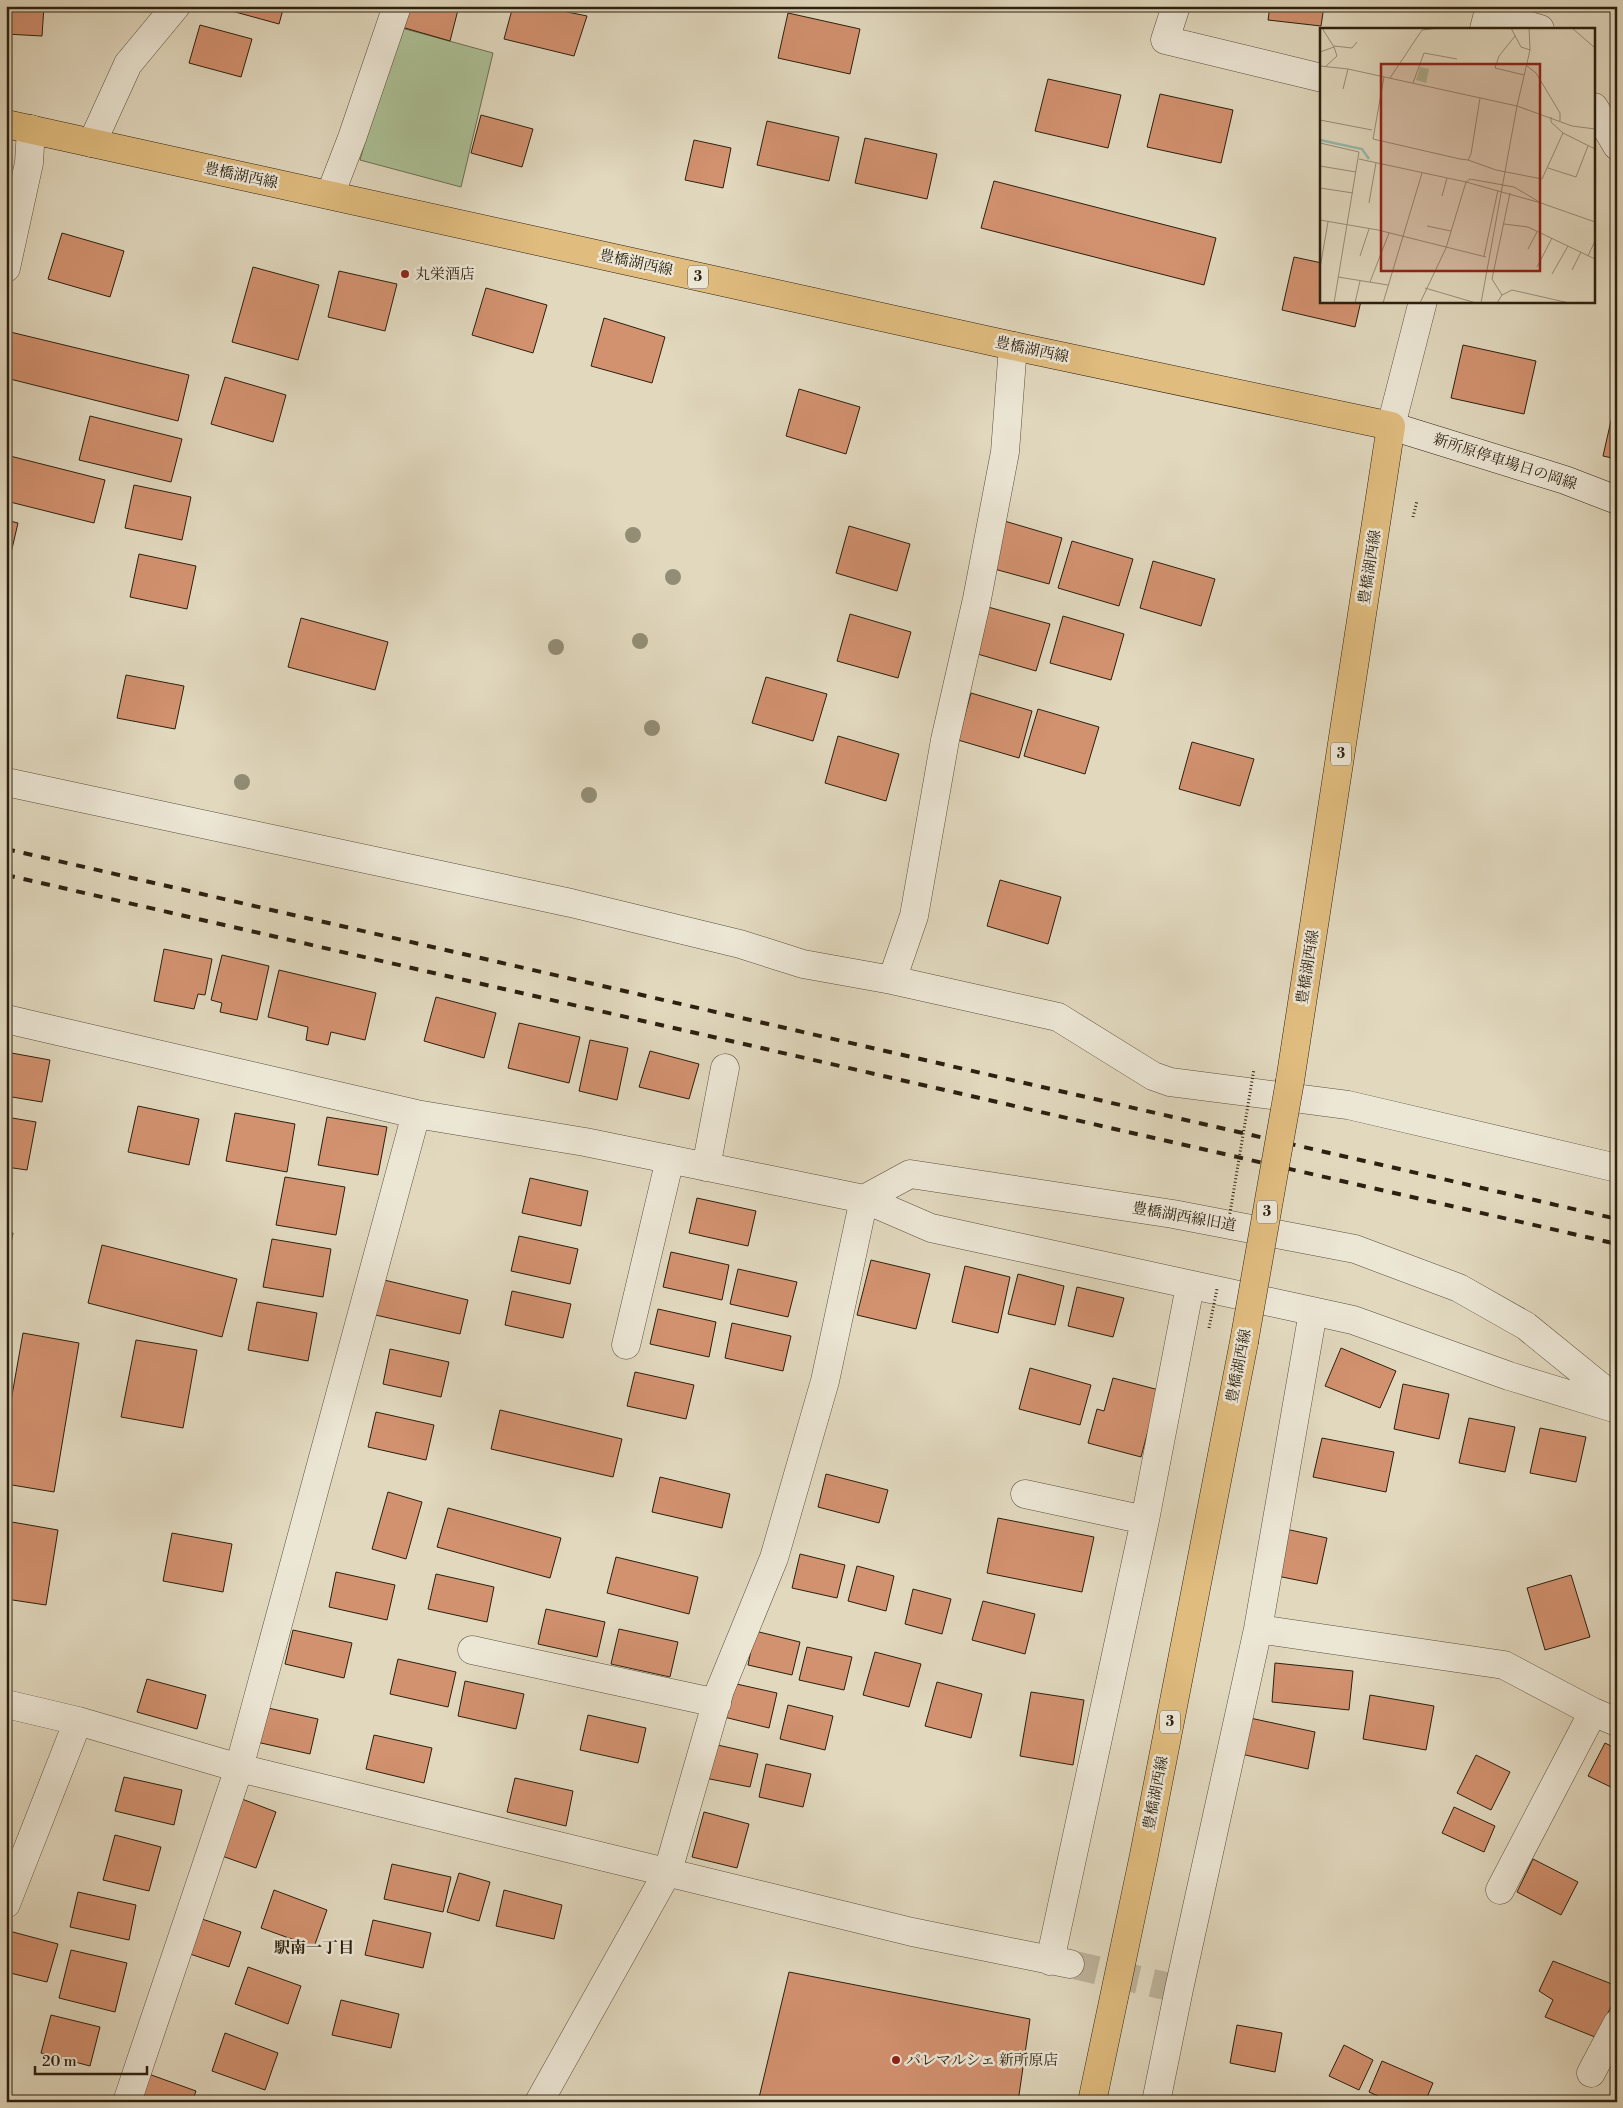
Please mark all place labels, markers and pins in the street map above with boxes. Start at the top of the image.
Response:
place label: 丸栄酒店 [415,265,475,284]
marker: 丸栄酒店 [399,268,411,280]
place label: パレマルシェ 新所原店 [906,2051,1058,2070]
marker: パレマルシェ 新所原店 [890,2054,902,2066]

